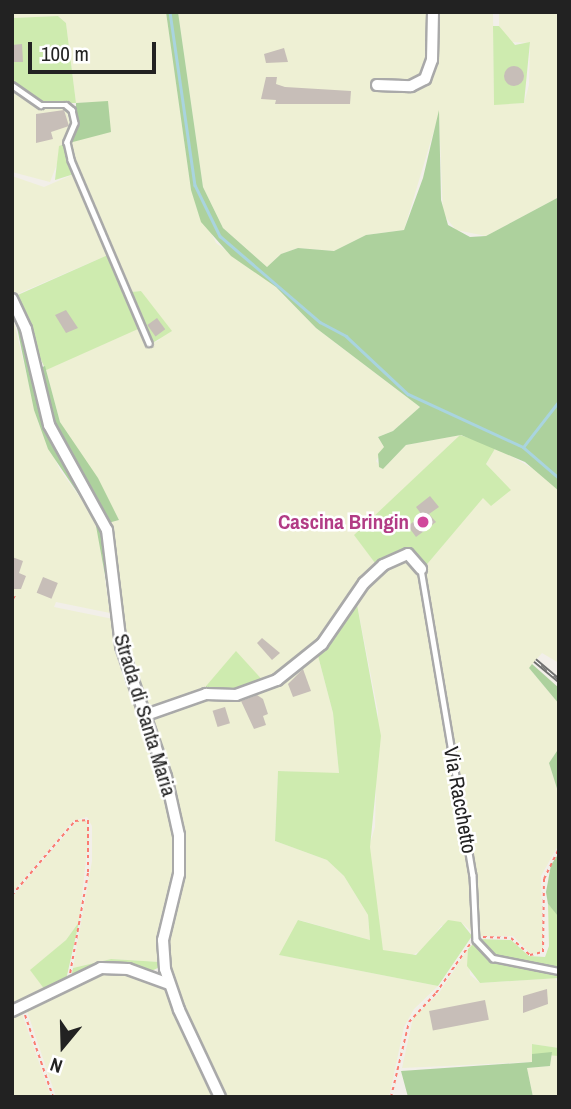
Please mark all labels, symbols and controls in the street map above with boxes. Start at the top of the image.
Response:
scale bar [32,28,159,72]
text: 100 m [41,39,89,68]
place label: Cascina Bringin [278,509,409,535]
marker: Cascina Bringin [415,514,431,530]
street label: Strada di Santa Maria [108,631,182,799]
street label: Via Racchetto [438,745,482,855]
north arrow [28,1011,98,1081]
text: N [47,1052,66,1080]

